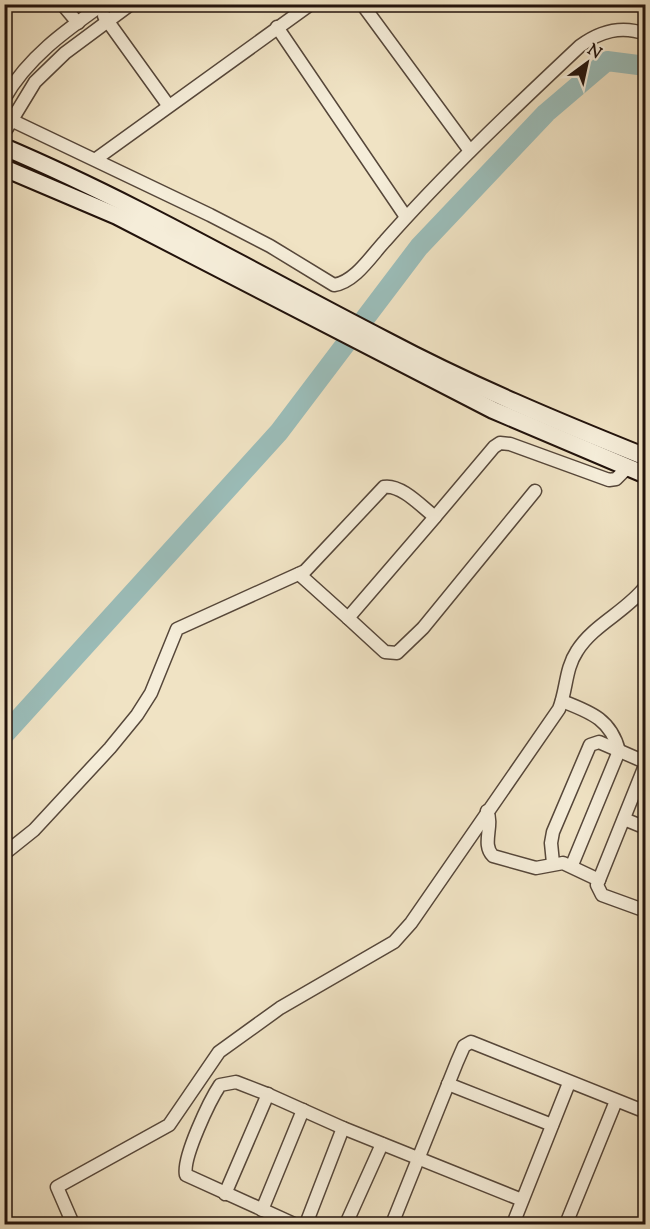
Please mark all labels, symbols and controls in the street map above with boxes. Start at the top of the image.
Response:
north arrow [557,33,617,93]
text: N [582,39,606,66]

